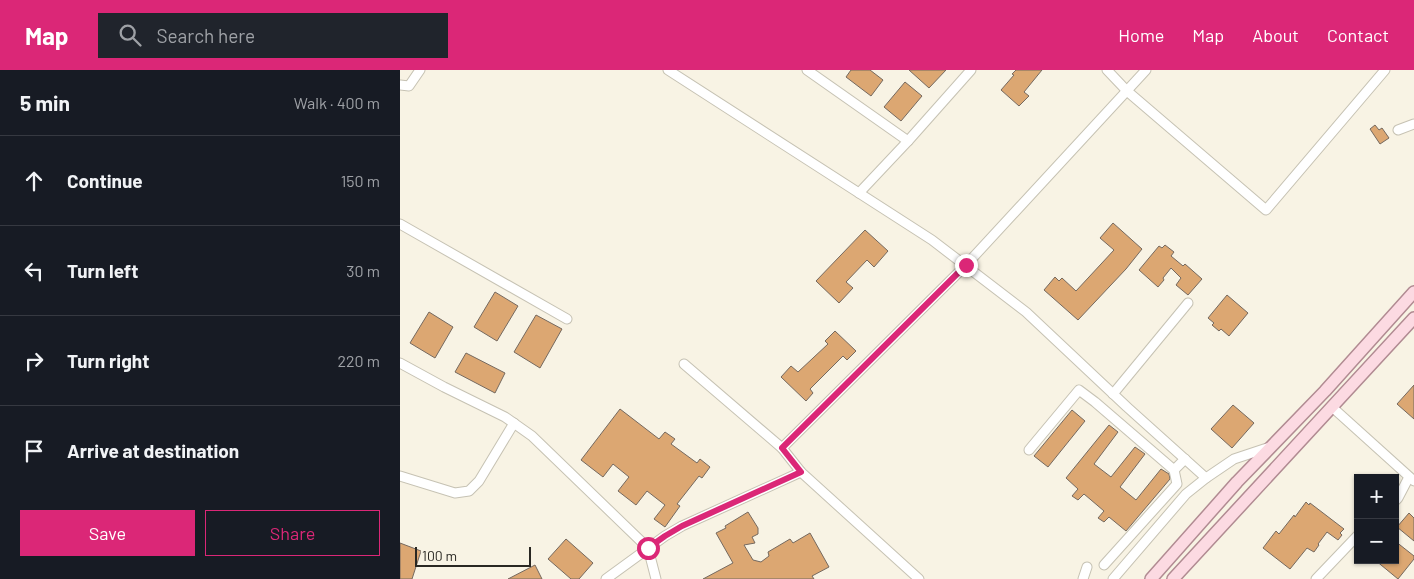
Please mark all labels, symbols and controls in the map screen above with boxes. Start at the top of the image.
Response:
search box [98,13,448,58]
text: Map [25,21,68,50]
icon: search [116,21,144,49]
text: Search here [156,24,255,47]
text: Home [1118,24,1164,46]
text: Map [1192,24,1224,46]
text: About [1252,24,1299,46]
text: Contact [1327,24,1389,46]
text: 5 min [20,90,70,115]
text: Walk · 400 m [294,93,380,112]
icon: ahead [20,167,48,195]
text: Continue [67,169,143,192]
text: 150 m [341,171,380,190]
route end [955,254,978,277]
icon: left [20,257,48,285]
text: Turn left [67,259,138,282]
text: 30 m [346,261,380,280]
icon: right [20,347,48,375]
text: Turn right [67,349,149,372]
text: 220 m [337,351,380,370]
icon: arrive [20,437,48,465]
text: Arrive at destination [67,439,239,462]
map controls [1354,474,1399,564]
button: + [1354,474,1399,519]
button: Save [20,510,195,556]
button: Share [205,510,380,556]
button: − [1354,519,1399,564]
route start [637,537,660,560]
scale bar [415,544,531,567]
text: 100 m [422,547,457,564]

